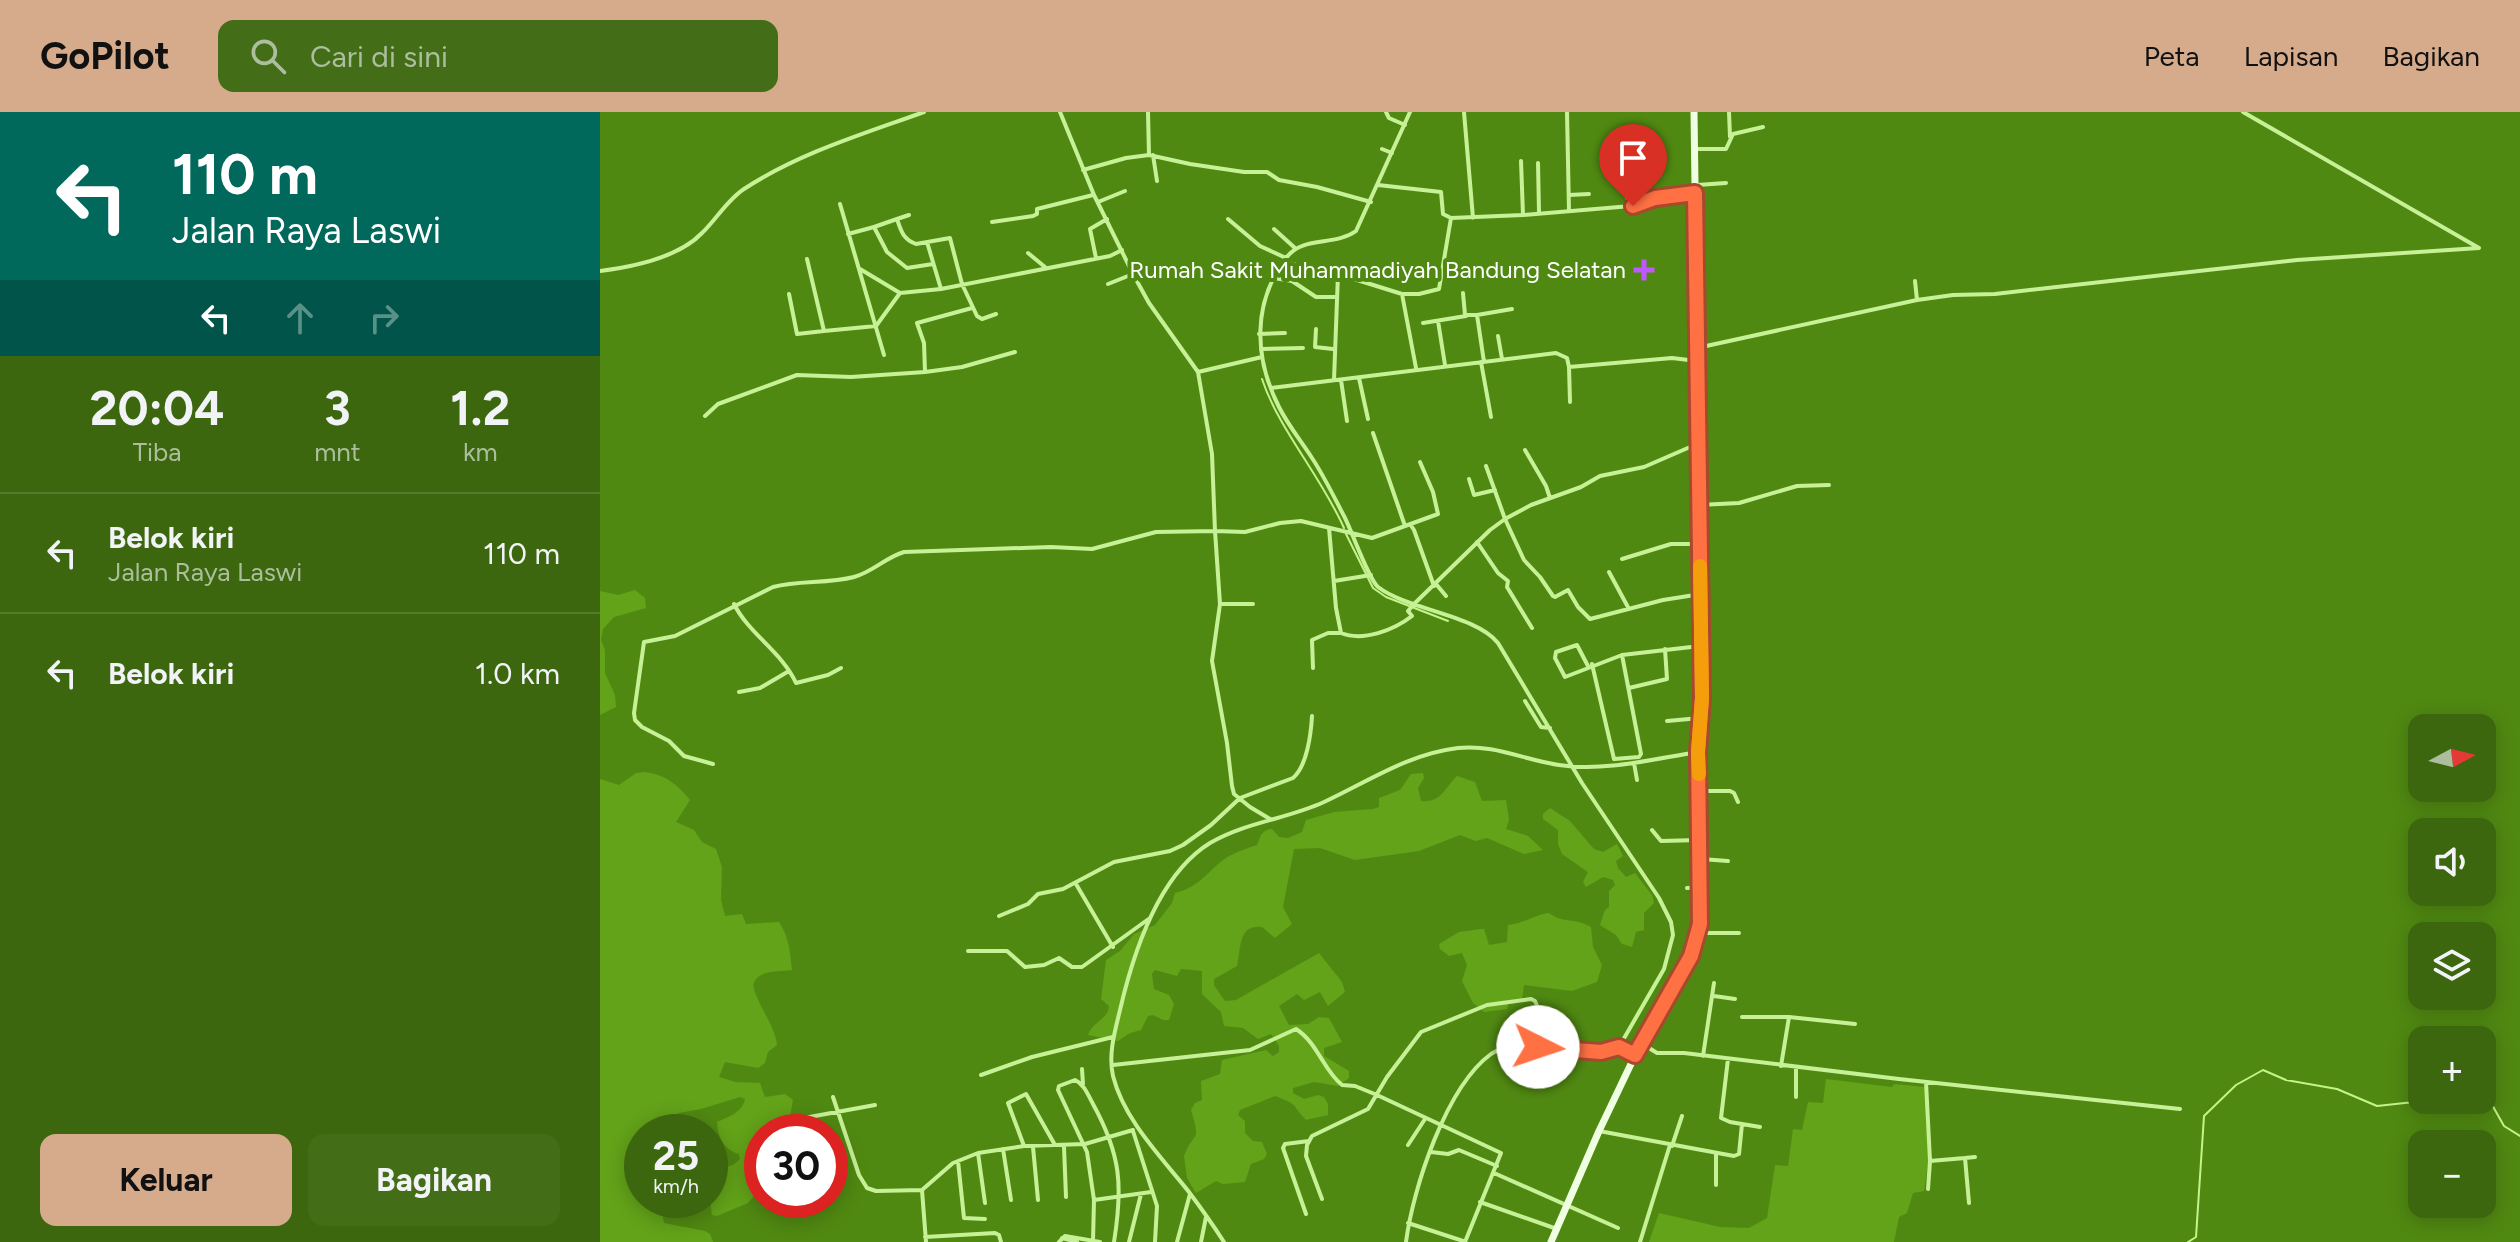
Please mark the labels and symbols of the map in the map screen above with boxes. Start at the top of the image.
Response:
pin [1599,124,1667,206]
place label: Rumah Sakit Muhammadiyah Bandung Selatan [1129,255,1626,284]
marker: Rumah Sakit Muhammadiyah Bandung Selatan [1633,259,1655,281]
north arrow [2408,714,2496,802]
position arrow [1496,1005,1580,1089]
speed limit sign: 30 [744,1114,848,1218]

